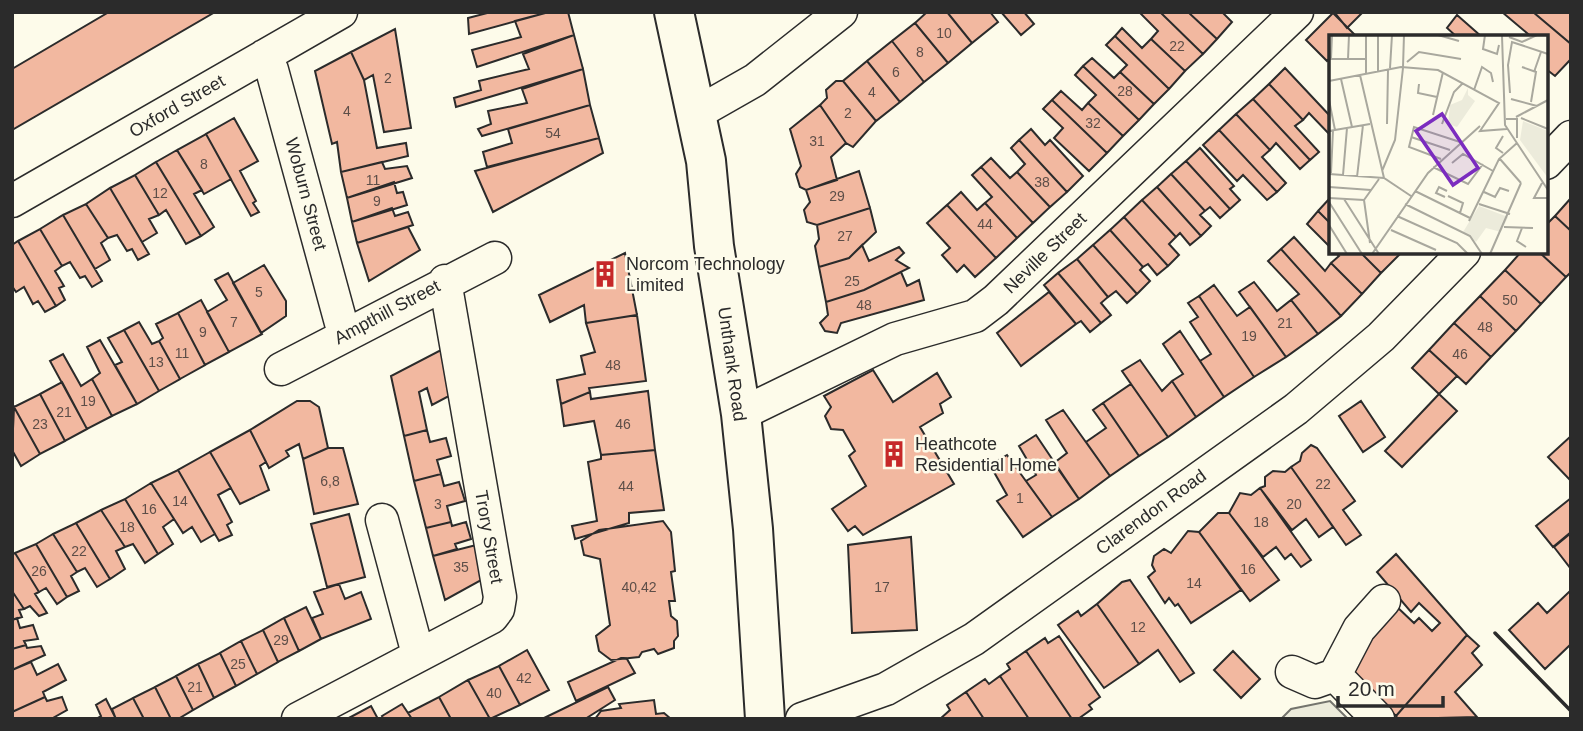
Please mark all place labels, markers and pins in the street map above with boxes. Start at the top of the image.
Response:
place label: Norcom Technology Limited [626,254,785,295]
building icon: Norcom Technology Limited [590,259,620,289]
place label: Heathcote Residential Home [915,434,1057,475]
building icon: Heathcote Residential Home [879,439,909,469]

